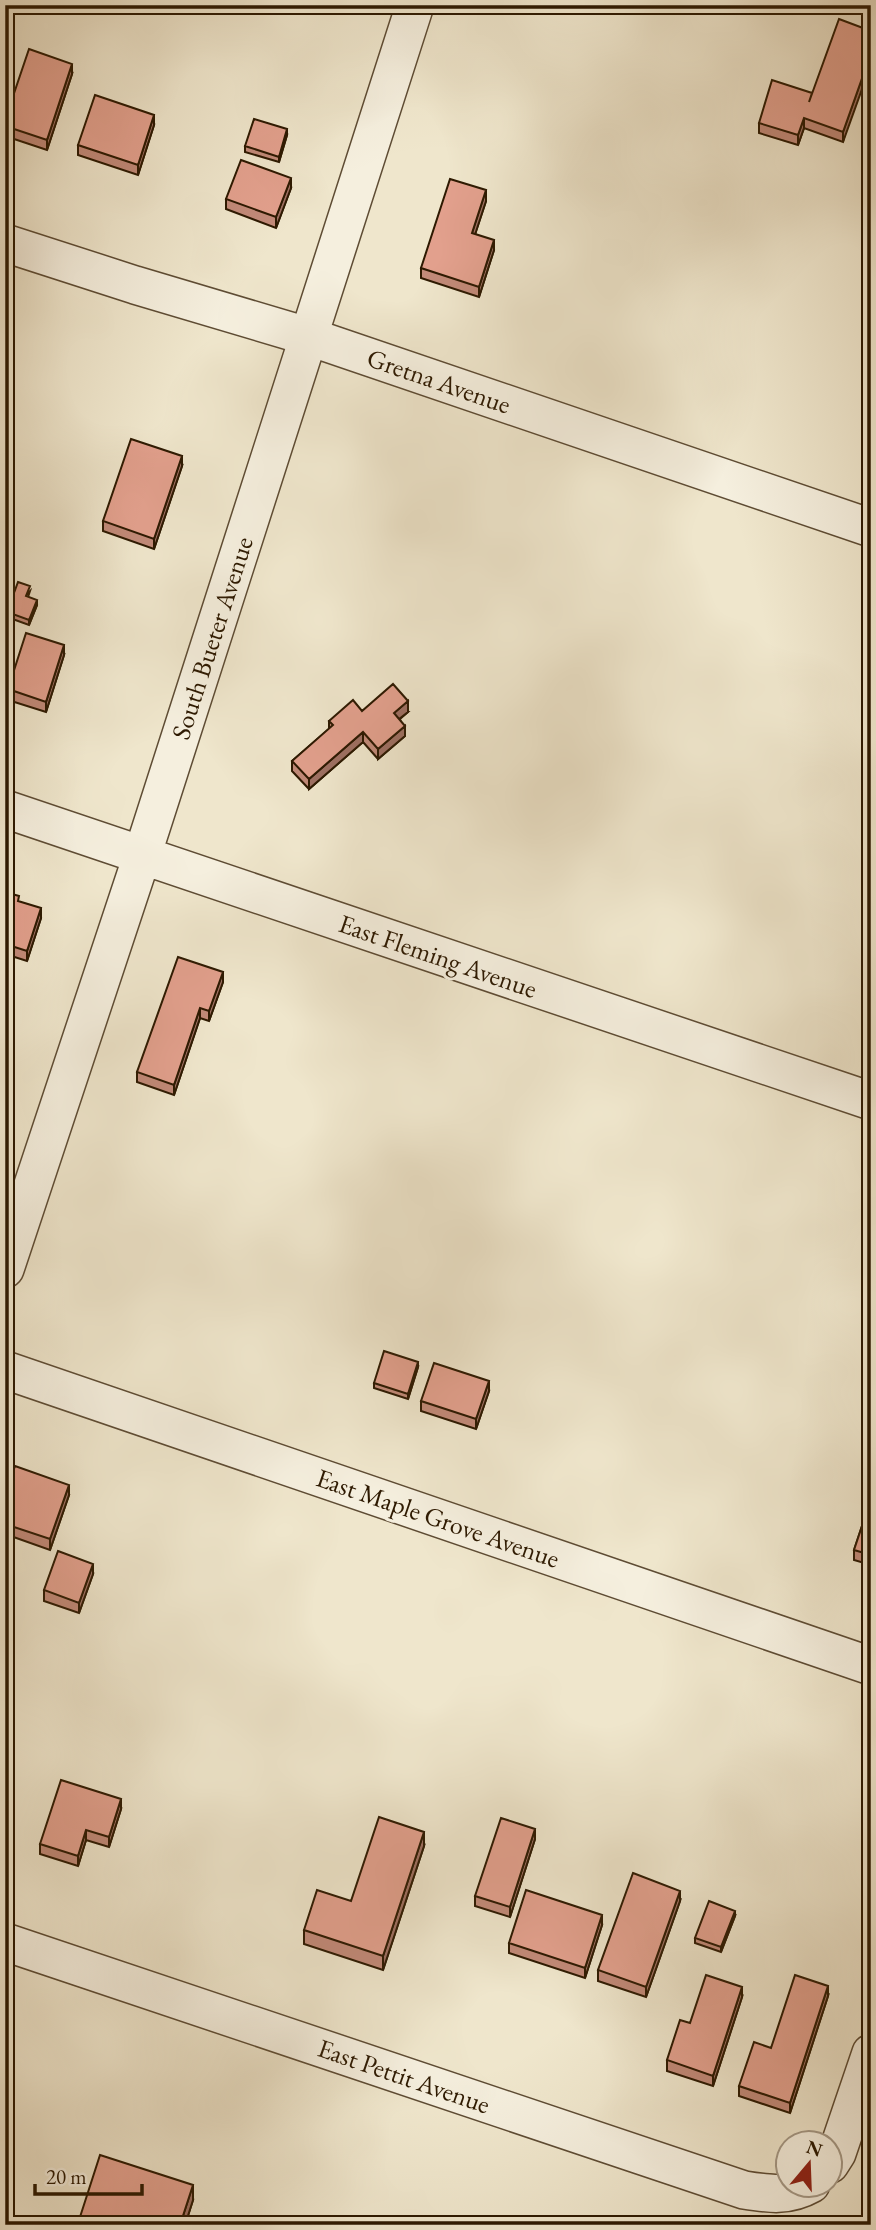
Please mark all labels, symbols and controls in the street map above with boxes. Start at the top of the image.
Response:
street label: Gretna Avenue [363,341,515,421]
street label: South Bueter Avenue [163,532,261,744]
street label: East Fleming Avenue [334,906,542,1006]
street label: East Maple Grove Avenue [312,1460,564,1576]
street label: East Pettit Avenue [313,2031,495,2121]
north arrow [774,2128,844,2198]
text: N [803,2134,826,2163]
scale bar [35,2153,142,2197]
text: 20 m [46,2163,87,2190]

